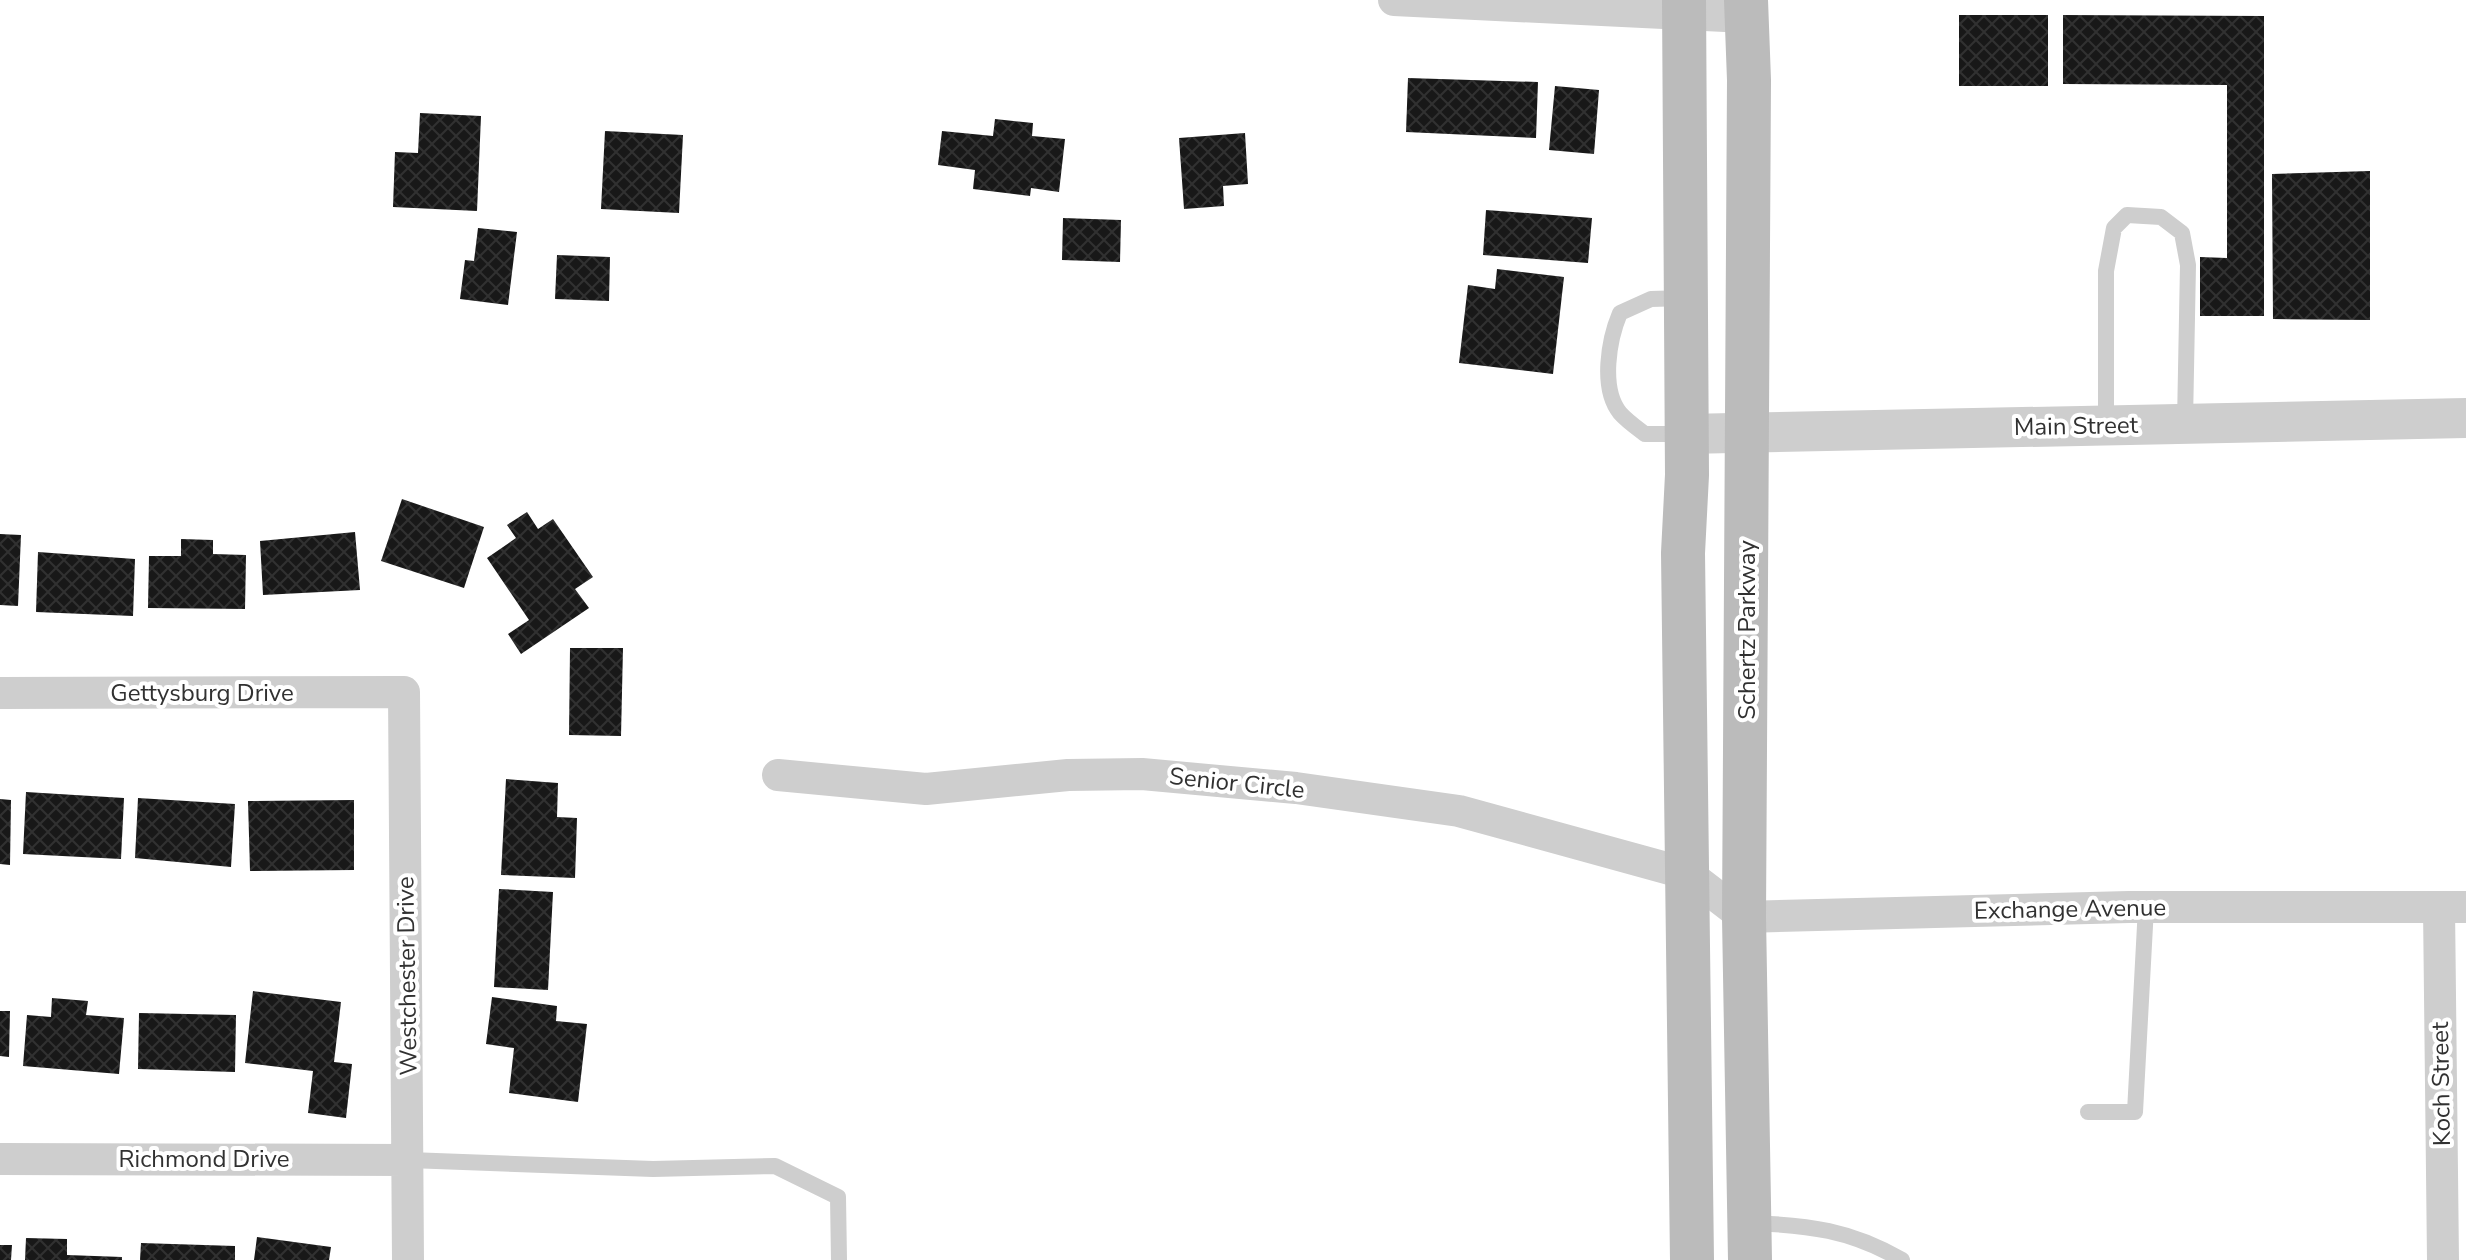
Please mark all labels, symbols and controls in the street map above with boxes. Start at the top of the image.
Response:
street label: Main Street [2014,409,2139,443]
street label: Schertz Parkway [1731,540,1763,720]
street label: Gettysburg Drive [110,677,294,709]
street label: Senior Circle [1168,760,1306,806]
street label: Westchester Drive [389,876,425,1076]
street label: Exchange Avenue [1974,891,2166,927]
street label: Koch Street [2424,1021,2458,1147]
street label: Richmond Drive [119,1143,289,1175]

